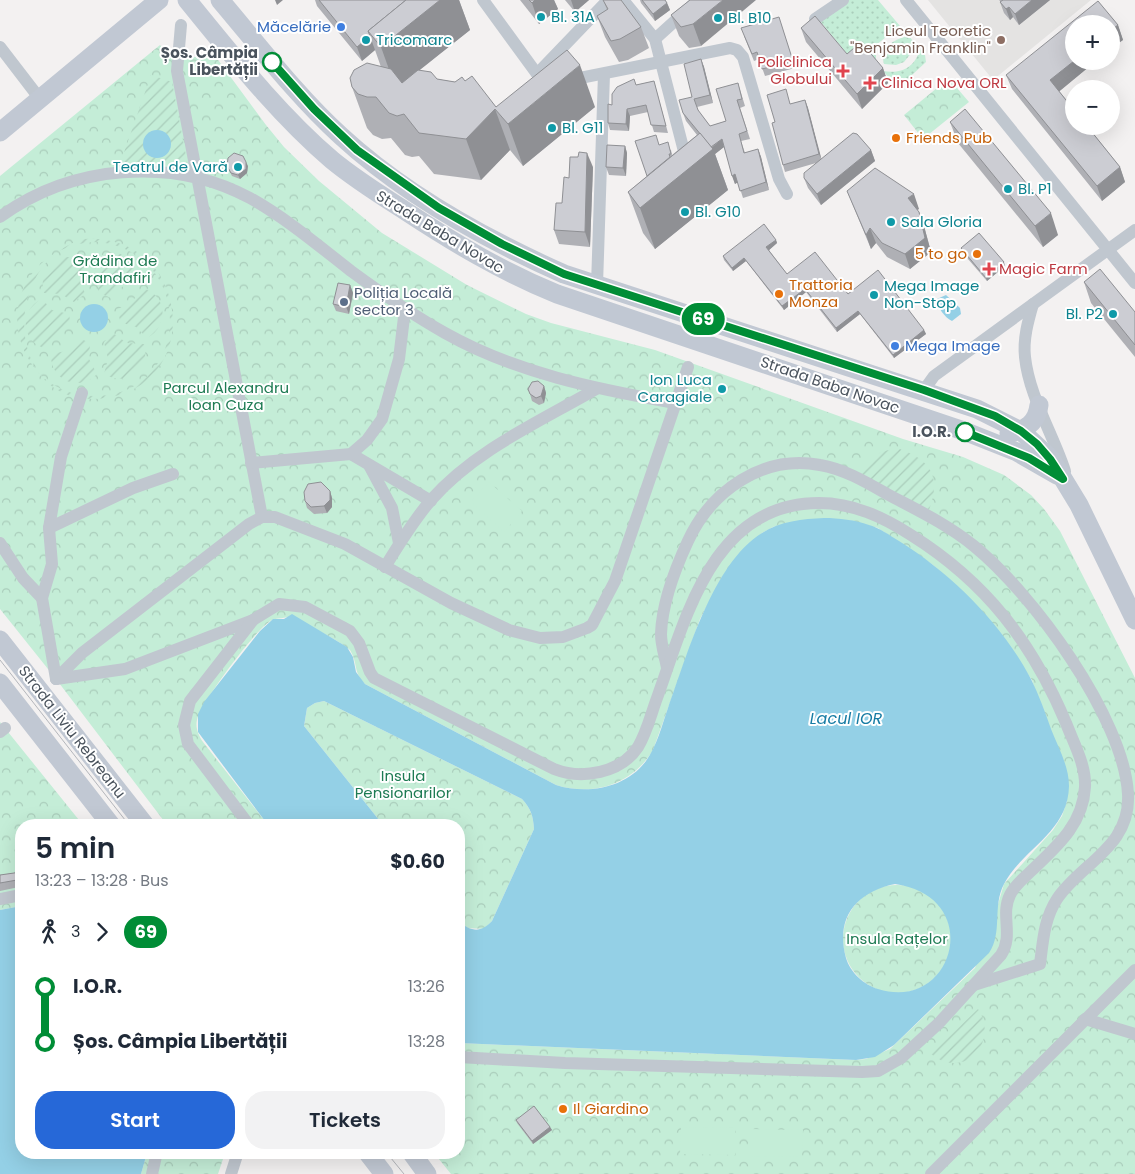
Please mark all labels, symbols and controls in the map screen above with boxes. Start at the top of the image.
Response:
place label: Bl. 31A [551,6,595,27]
place label: Bl. B10 [728,7,771,28]
marker: Bl. 31A [535,11,547,23]
marker: Bl. B10 [712,12,724,24]
map controls [1065,15,1120,135]
button: + [1065,15,1120,70]
place label: Măcelărie [257,16,331,37]
place label: Liceul Teoretic "Benjamin Franklin" [850,20,991,58]
marker: Măcelărie [335,21,347,33]
place label: Tricomarc [376,29,452,50]
marker: Tricomarc [360,34,372,46]
marker: Liceul Teoretic "Benjamin Franklin" [995,34,1007,46]
place label: Șos. Câmpia Libertății [161,42,258,81]
place label: Policlinica Globului [757,51,832,89]
marker: Șos. Câmpia Libertății [262,52,282,72]
marker: Policlinica Globului [836,64,850,78]
place label: Clinica Nova ORL [881,72,1007,93]
marker: Clinica Nova ORL [863,76,877,90]
button: − [1065,80,1120,135]
place label: Bl. G11 [562,117,603,138]
marker: Bl. G11 [546,122,558,134]
place label: Friends Pub [906,127,992,148]
marker: Friends Pub [890,132,902,144]
place label: Teatrul de Vară [113,156,228,177]
marker: Teatrul de Vară [232,161,244,173]
place label: Bl. P1 [1018,178,1052,199]
marker: Bl. P1 [1002,183,1014,195]
street label: Strada Baba Novac [372,185,508,278]
place label: Bl. G10 [695,201,741,222]
marker: Bl. G10 [679,206,691,218]
place label: Sala Gloria [901,211,982,232]
marker: Sala Gloria [885,216,897,228]
place label: 5 to go [915,243,967,264]
marker: 5 to go [971,248,983,260]
park label: Grădina de Trandafiri [73,250,157,288]
place label: Magic Farm [999,258,1088,279]
marker: Magic Farm [983,263,995,275]
place label: Trattoria Monza [789,274,853,312]
place label: Mega Image Non-Stop [884,275,979,313]
place label: Poliția Locală sector 3 [354,282,452,320]
marker: Trattoria Monza [773,288,785,300]
marker: Mega Image Non-Stop [868,289,880,301]
marker: Poliția Locală sector 3 [338,296,350,308]
line badge: 69 [680,303,726,335]
place label: Bl. P2 [1066,303,1103,324]
text: 69 [692,306,714,331]
marker: Bl. P2 [1107,308,1119,320]
place label: Mega Image [905,335,1000,356]
marker: Mega Image [889,340,901,352]
street label: Strada Baba Novac [758,351,902,418]
place label: Ion Luca Caragiale [638,369,712,407]
park label: Parcul Alexandru Ioan Cuza [163,377,289,415]
marker: Ion Luca Caragiale [716,383,728,395]
place label: I.O.R. [912,421,951,442]
marker: I.O.R. [955,422,975,442]
street label: Strada Liviu Rebreanu [14,661,131,802]
water label: Lacul IOR [810,707,883,730]
park label: Insula Pensionarilor [355,765,452,803]
text: 5 min [35,829,115,868]
text: $0.60 [390,848,445,875]
text: 13:23 – 13:28 · Bus [35,869,169,892]
icon: walk [35,918,63,946]
icon: forward [88,918,116,946]
text: 69 [134,919,157,944]
text: 3 [71,920,80,943]
park label: Insula Rațelor [846,928,948,949]
text: I.O.R. [73,973,122,1000]
text: 13:26 [408,975,445,998]
text: Șos. Câmpia Libertății [73,1028,287,1055]
text: 13:28 [408,1030,445,1053]
button: Start [35,1091,235,1149]
button: Tickets [245,1091,445,1149]
place label: Il Giardino [573,1098,649,1119]
marker: Il Giardino [557,1103,569,1115]

